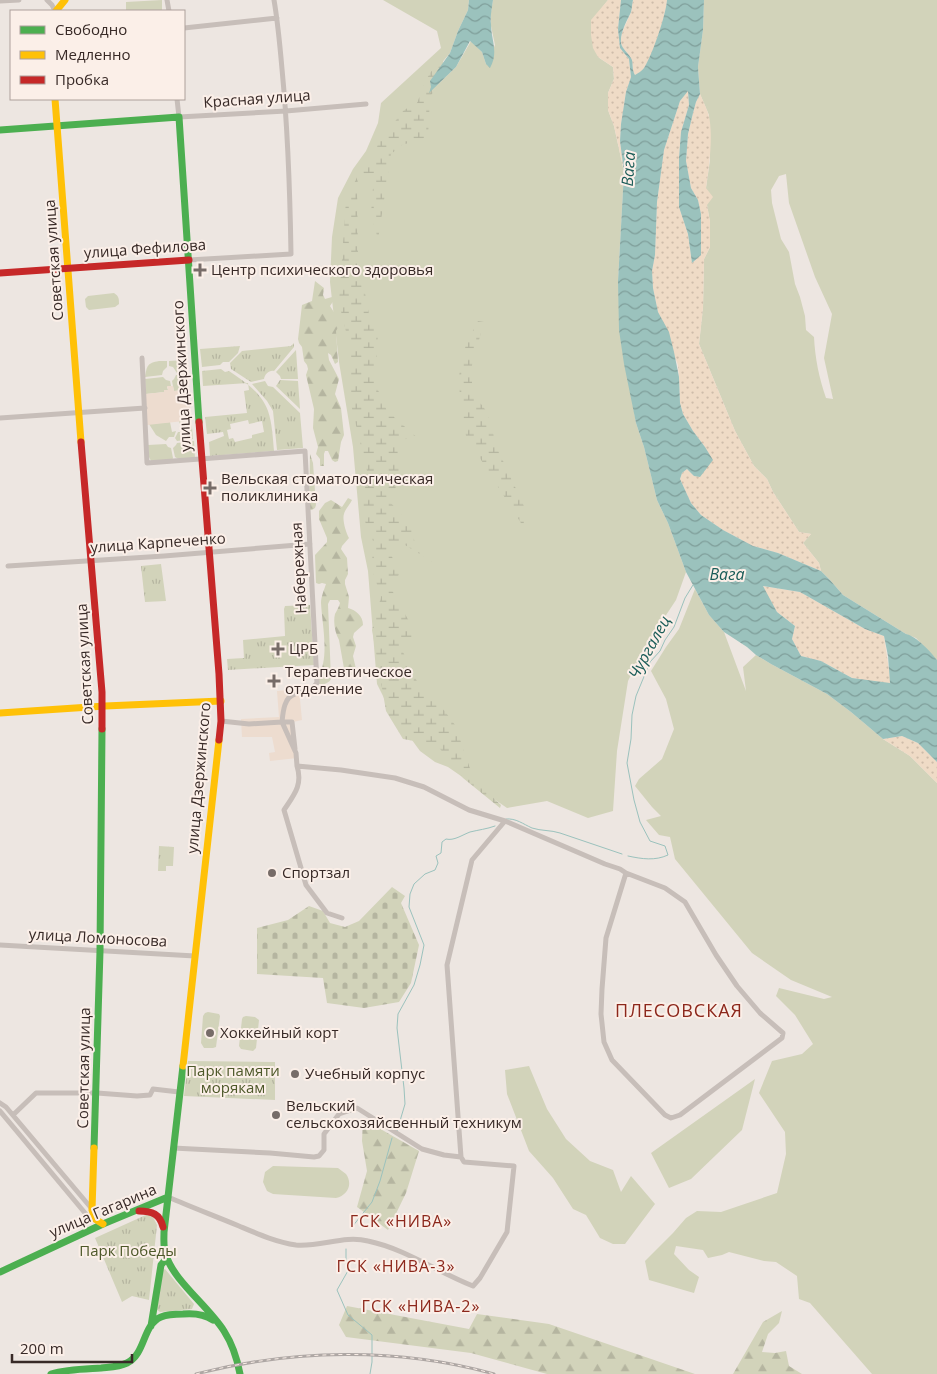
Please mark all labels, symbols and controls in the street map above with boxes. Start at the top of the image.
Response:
legend [10,10,185,100]
text: Свободно [55,19,127,39]
text: Медленно [55,44,131,64]
text: Пробка [55,69,109,89]
street label: Красная улица [203,84,311,112]
water label: Вага [616,151,640,187]
street label: Советская улица [39,199,67,321]
street label: улица Фефилова [83,234,207,262]
place label: Центр психического здоровья [211,259,433,279]
marker: Центр психического здоровья [193,263,207,277]
street label: улица Дзержинского [167,300,195,452]
place label: Вельская стоматологическая поликлиника [221,468,433,505]
marker: Вельская стоматологическая поликлиника [203,481,217,495]
street label: Набережная [286,522,310,614]
street label: улица Карпеченко [90,527,226,557]
water label: Вага [710,563,744,585]
street label: Советская улица [71,603,97,725]
water label: Чургалец [623,611,675,683]
place label: ЦРБ [289,638,318,658]
marker: ЦРБ [271,642,285,656]
place label: Терапевтическое отделение [285,661,412,698]
marker: Терапевтическое отделение [267,674,281,688]
street label: улица Дзержинского [181,701,215,854]
place label: Спортзал [282,862,350,882]
marker: Спортзал [266,867,278,879]
street label: улица Ломоносова [28,923,168,951]
district label: ПЛЕСОВСКАЯ [615,998,743,1022]
street label: Советская улица [72,1007,94,1129]
place label: Хоккейный корт [220,1022,339,1042]
marker: Хоккейный корт [204,1027,216,1039]
park label: Парк памяти морякам [186,1060,280,1097]
place label: Учебный корпус [305,1063,425,1083]
marker: Учебный корпус [289,1068,301,1080]
place label: Вельский сельскохозяйсвенный техникум [286,1095,522,1132]
marker: Вельский сельскохозяйсвенный техникум [270,1109,282,1121]
street label: улица Гагарина [46,1178,159,1242]
district label: ГСК «НИВА» [350,1210,452,1232]
park label: Парк Победы [79,1240,177,1260]
district label: ГСК «НИВА-3» [337,1255,455,1277]
district label: ГСК «НИВА-2» [362,1295,480,1317]
scale bar [12,1332,132,1364]
text: 200 m [20,1338,64,1358]

